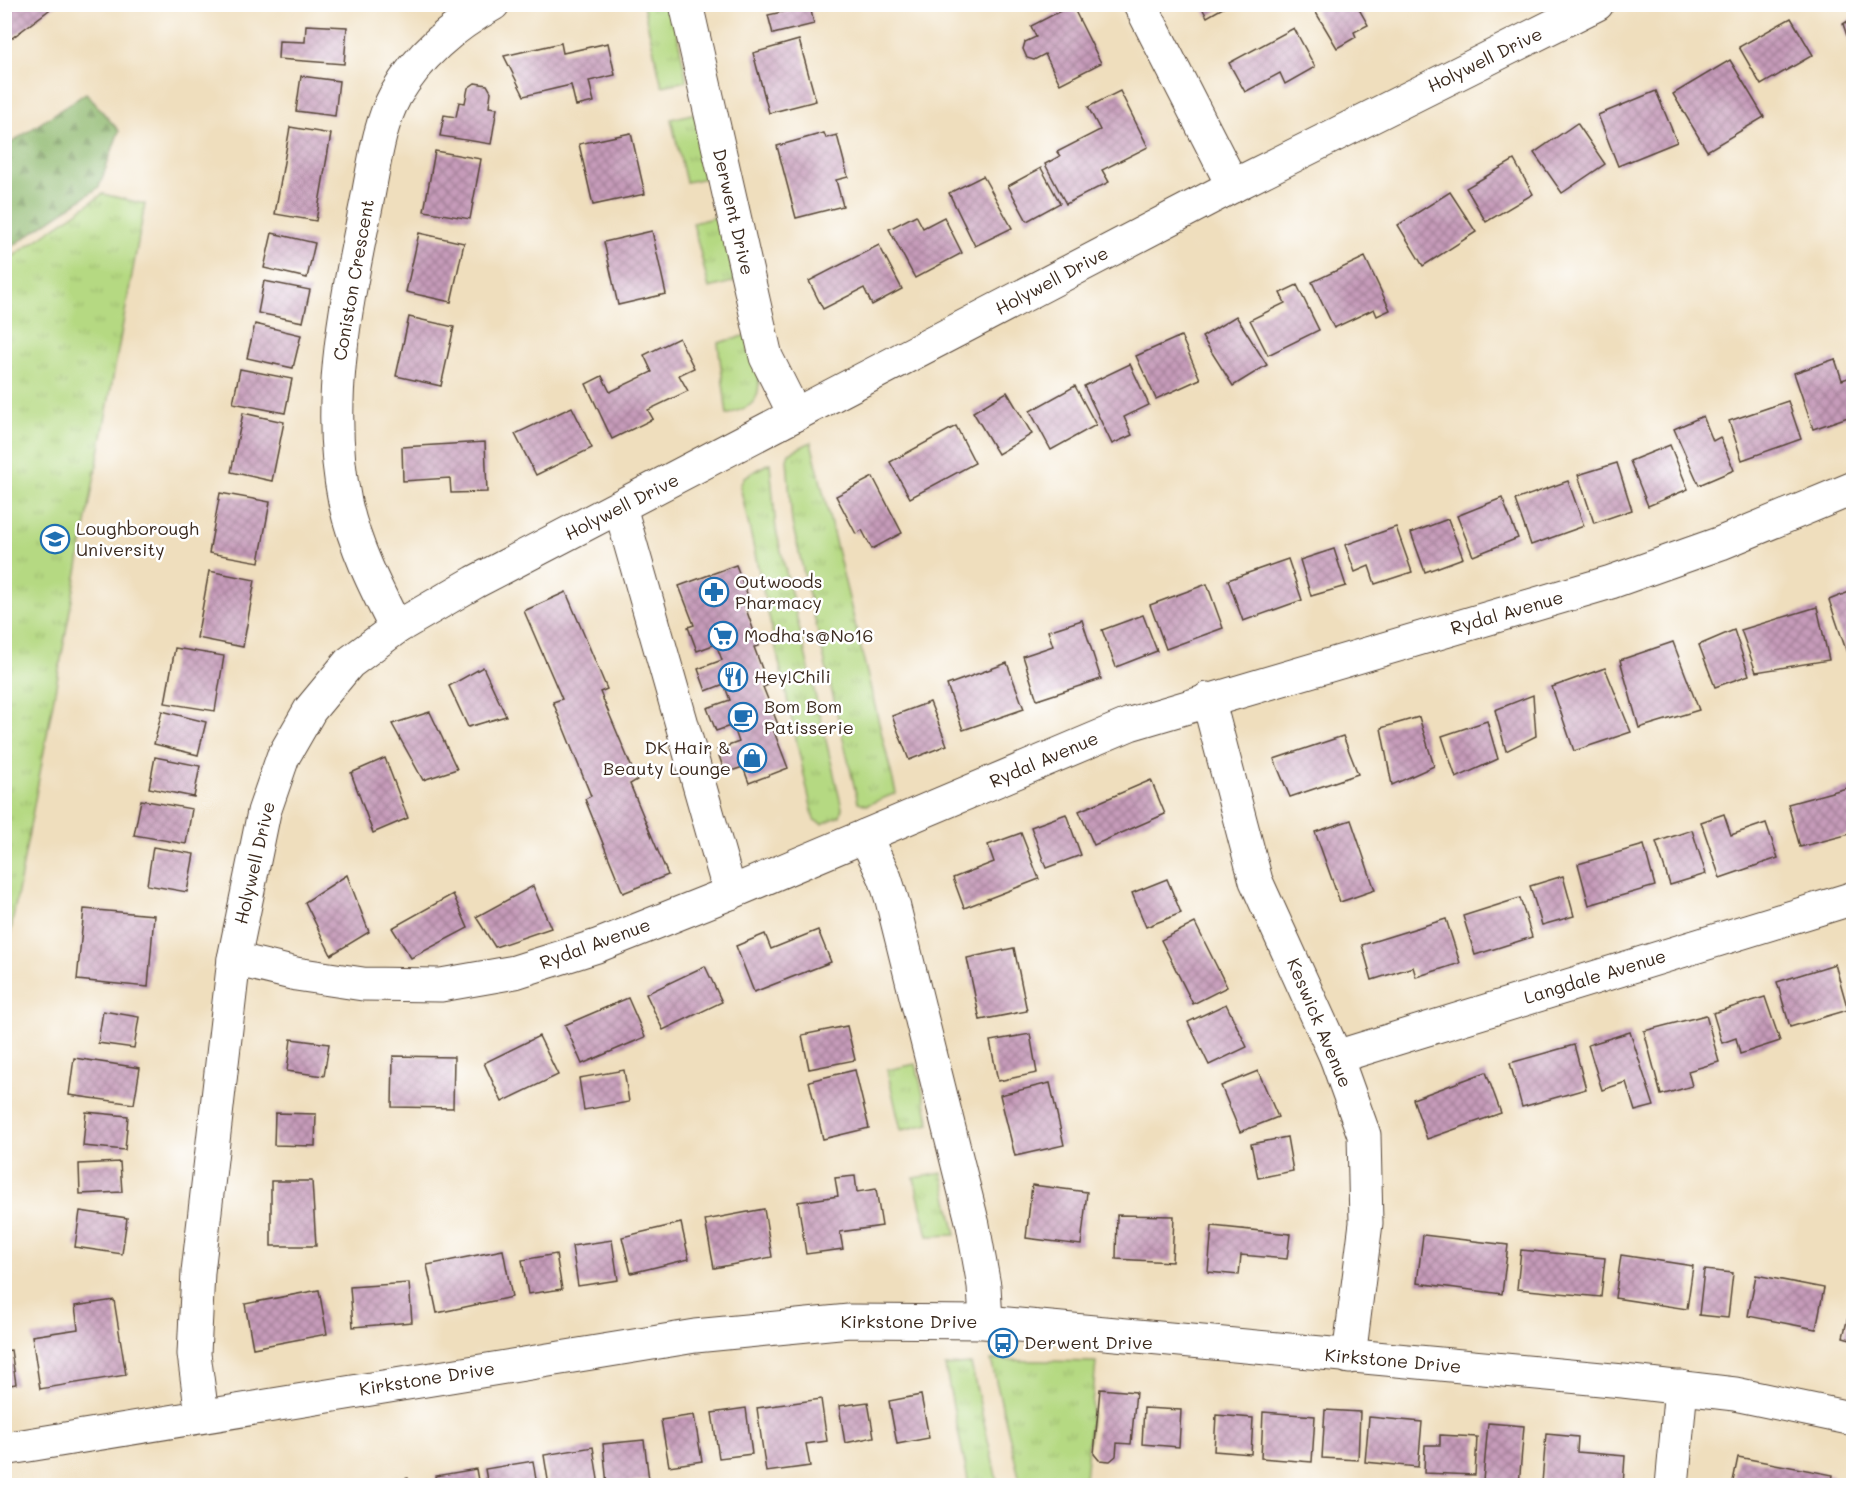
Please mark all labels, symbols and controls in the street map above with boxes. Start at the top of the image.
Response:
street label: Holywell Drive [1423,21,1546,97]
street label: Derwent Drive [708,146,760,277]
street label: Coniston Crescent [327,197,379,362]
street label: Holywell Drive [991,240,1112,320]
street label: Holywell Drive [560,467,683,545]
place label: Loughborough University [76,516,199,561]
school or university icon: Loughborough University [39,523,71,555]
place label: Outwoods Pharmacy [735,569,823,614]
pharmacy icon: Outwoods Pharmacy [698,576,730,608]
street label: Rydal Avenue [1448,584,1566,640]
supermarket icon: Modha's@No16 [707,620,739,652]
place label: Modha's@No16 [744,623,873,647]
restaurant icon: Hey!Chili [717,661,749,693]
place label: Hey!Chili [754,664,831,688]
place label: Bom Bom Patisserie [764,694,854,739]
cafe icon: Bom Bom Patisserie [727,701,759,733]
street label: Rydal Avenue [985,725,1102,793]
place label: DK Hair & Beauty Lounge [603,735,731,780]
shop icon: DK Hair & Beauty Lounge [736,742,768,774]
street label: Holywell Drive [228,799,280,926]
street label: Rydal Avenue [536,912,653,974]
street label: Langdale Avenue [1521,943,1669,1009]
street label: Keswick Avenue [1282,954,1358,1091]
street label: Kirkstone Drive [841,1309,977,1333]
bus stop icon: Derwent Drive [987,1327,1019,1359]
place label: Derwent Drive [1024,1330,1153,1354]
street label: Kirkstone Drive [1324,1342,1462,1378]
street label: Kirkstone Drive [357,1355,496,1401]

